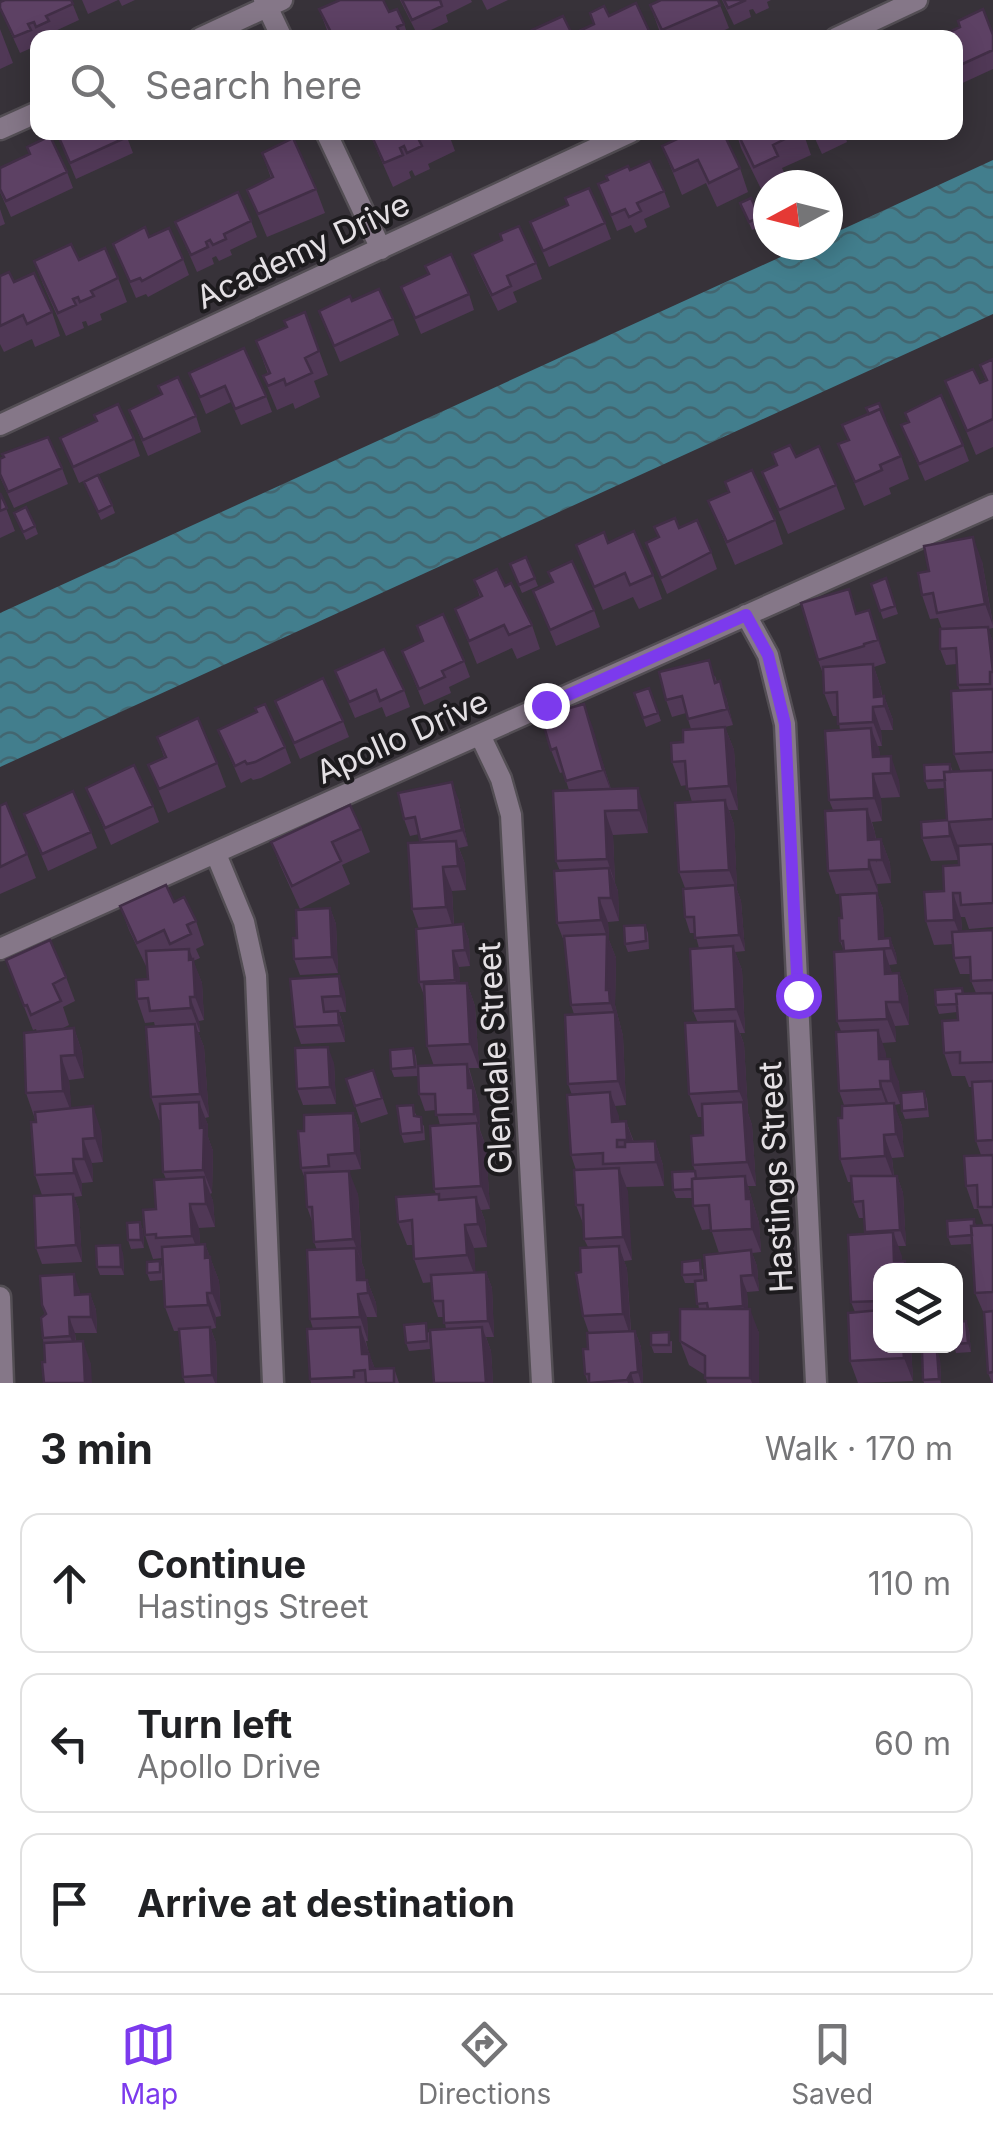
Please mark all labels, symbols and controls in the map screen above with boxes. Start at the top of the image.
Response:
search box [30,30,963,140]
icon: search [65,58,120,113]
text: Search here [145,62,362,108]
north arrow [753,170,843,260]
street label: Academy Drive [190,184,416,317]
street label: Apollo Drive [310,681,494,792]
route end [524,683,570,729]
street label: Glendale Street [469,941,520,1175]
route start [776,973,822,1019]
street label: Hastings Street [750,1060,801,1294]
map controls [873,1263,963,1353]
button: layers [873,1263,963,1353]
text: 3 min [40,1423,153,1474]
text: Walk · 170 m [765,1429,953,1468]
text: Continue [137,1541,306,1587]
icon: ahead [42,1556,97,1611]
text: 110 m [868,1564,951,1603]
text: Hastings Street [137,1587,369,1626]
text: Turn left [137,1701,292,1747]
icon: left [42,1716,97,1771]
text: 60 m [874,1724,951,1763]
text: Apollo Drive [137,1747,321,1786]
icon: arrive [42,1876,97,1931]
text: Arrive at destination [137,1880,515,1926]
tab: Map [120,2017,178,2111]
tab: Directions [418,2017,551,2111]
tab: Saved [791,2017,873,2111]

